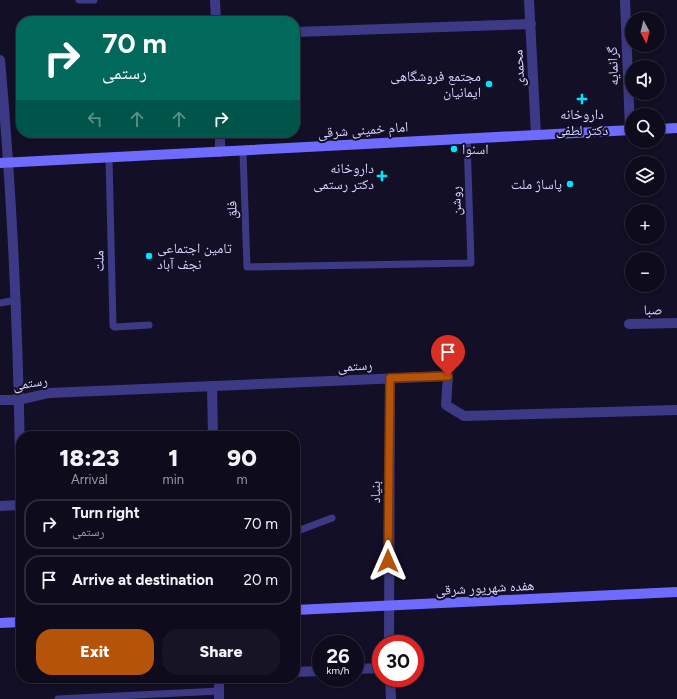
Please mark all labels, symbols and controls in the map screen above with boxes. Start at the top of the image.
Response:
north arrow [625,12,665,52]
map controls [625,12,665,292]
text: 70 m [102,26,167,60]
icon: right [36,32,88,84]
street label: گرانمایه [604,46,622,86]
street label: محمدی [510,49,528,87]
button: sound [625,60,665,100]
text: رستمی [102,62,147,84]
place label: مجتمع فروشگاهی ایمانیان [390,68,481,101]
marker: مجتمع فروشگاهی ایمانیان [484,79,494,89]
marker: داروخانه دکتر لطفی [577,94,587,104]
place label: داروخانه دکتر لطفی [556,106,608,139]
icon: left [84,108,106,130]
icon: ahead [126,108,148,130]
icon: ahead [168,108,190,130]
icon: right [210,108,232,130]
button: search [625,108,665,148]
street label: امام خمینی شرقی [317,118,409,143]
place label: اسنوا [462,141,489,158]
marker: اسنوا [449,144,459,154]
button: layers [625,156,665,196]
place label: داروخانه دکتر رستمی [313,160,374,193]
marker: داروخانه دکتر رستمی [377,171,387,181]
place label: پاساژ ملت [511,176,562,193]
marker: پاساژ ملت [565,179,575,189]
street label: روشن [447,186,465,216]
street label: فلق [223,200,242,219]
button: + [625,204,665,244]
place label: تامین اجتماعی نجف آباد [157,240,232,273]
street label: ملت [90,250,108,272]
marker: تامین اجتماعی نجف آباد [144,251,154,261]
button: − [625,252,665,292]
street label: صبا [644,301,662,319]
pin [431,335,465,376]
icon: arrive [437,341,459,363]
street label: رستمی [337,357,373,375]
street label: رستمی [11,372,49,394]
text: 18:23 [59,443,119,472]
text: 1 [168,443,178,472]
text: 90 [227,443,257,472]
text: Arrival [71,472,108,487]
text: min [163,472,184,487]
text: m [236,472,248,487]
street label: بنیاد [367,481,384,503]
text: Turn right [72,504,140,522]
icon: right [38,513,60,535]
text: 70 m [244,515,278,533]
text: رستمی [72,524,105,539]
position arrow [367,540,409,582]
icon: arrive [38,569,60,591]
text: Arrive at destination [72,571,213,589]
text: 20 m [244,571,278,589]
street label: هفده شهریور شرقی [435,577,535,599]
button: Exit [36,629,154,675]
button: Share [162,629,280,675]
speed limit sign: 30 [372,635,424,687]
text: 26 [326,644,350,668]
text: km/h [327,664,349,677]

